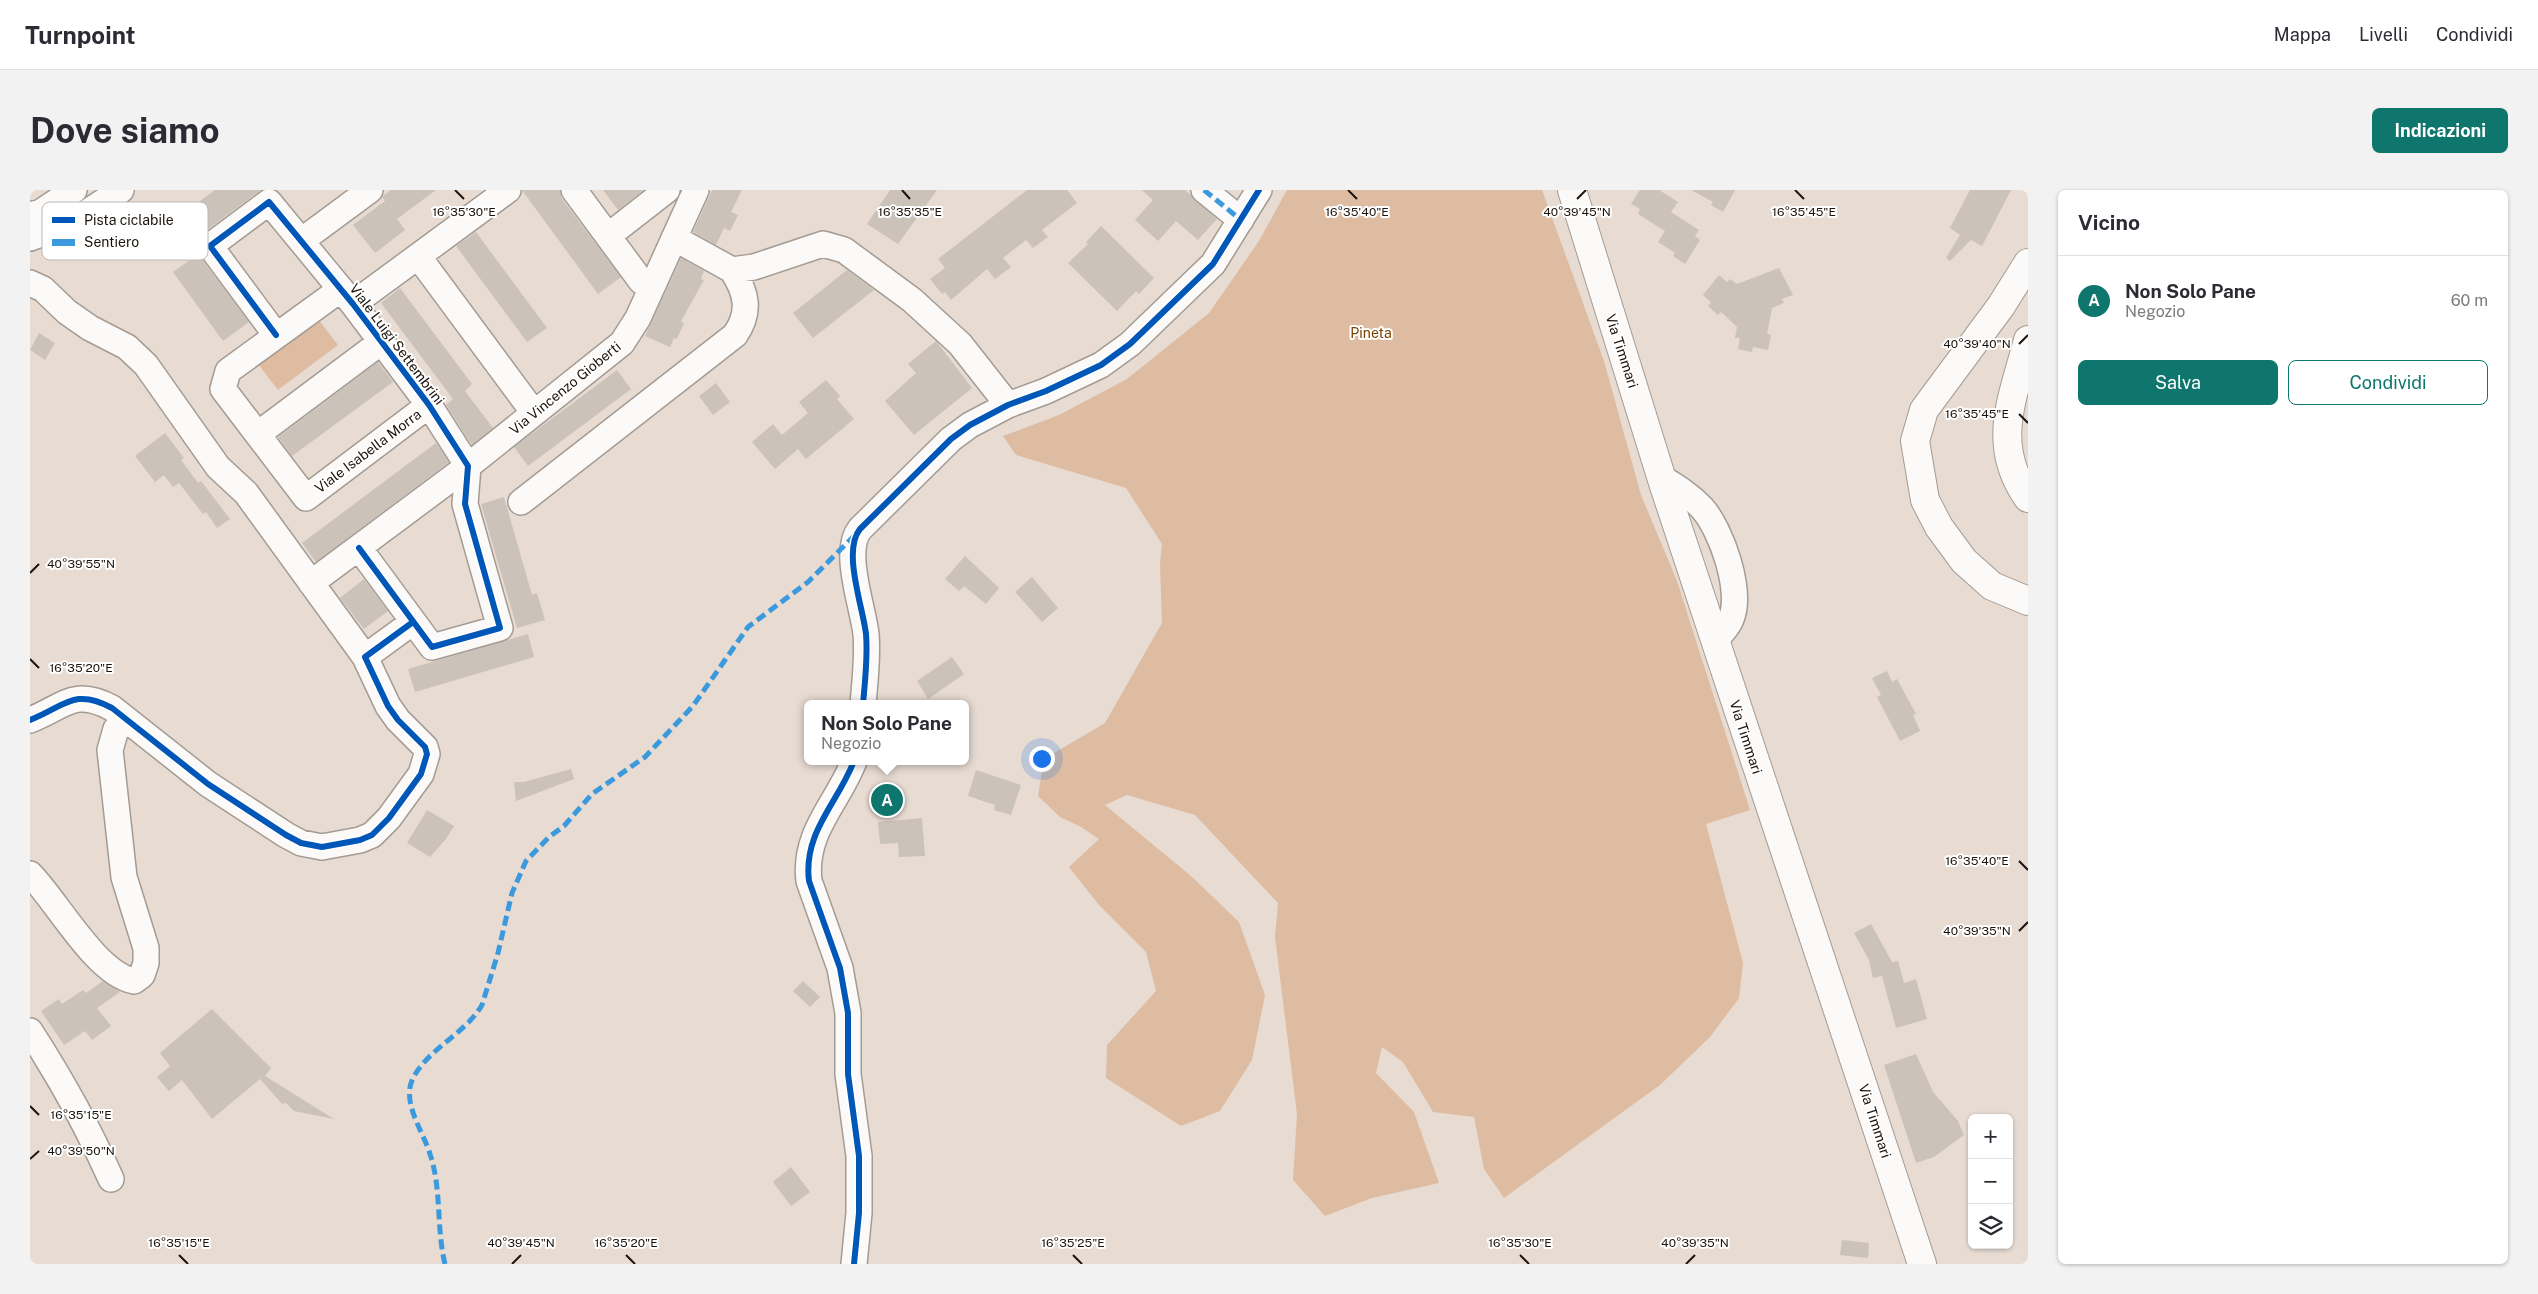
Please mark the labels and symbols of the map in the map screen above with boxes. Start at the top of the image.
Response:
legend [42,202,208,260]
text: 16°35'30"E [432,205,496,219]
text: 16°35'35"E [878,205,942,219]
text: 16°35'40"E [1325,205,1389,219]
text: 40°39'45"N [1543,205,1611,219]
text: 16°35'45"E [1772,205,1836,219]
text: Pista ciclabile [84,212,174,228]
text: Sentiero [84,234,139,250]
street label: Viale Luigi Settembrini [346,280,448,408]
street label: Via Timmari [1603,312,1641,390]
park label: Pineta [1350,325,1392,341]
text: 40°39'40"N [1943,337,2011,351]
street label: Via Vincenzo Gioberti [506,338,624,438]
street label: Viale Isabella Morra [312,406,424,496]
text: 16°35'45"E [1945,407,2009,421]
text: 40°39'55"N [47,557,115,571]
text: 16°35'20"E [49,661,113,675]
street label: Via Timmari [1727,698,1765,776]
your location [1029,746,1055,772]
pin: A [871,781,903,819]
text: 16°35'40"E [1945,854,2009,868]
text: 40°39'35"N [1943,924,2011,938]
street label: Via Timmari [1856,1082,1894,1160]
text: 16°35'15"E [50,1108,112,1122]
text: 40°39'50"N [47,1144,115,1158]
text: 16°35'15"E [148,1236,210,1250]
text: 40°39'45"N [487,1236,555,1250]
text: 16°35'20"E [594,1236,658,1250]
text: 16°35'25"E [1041,1236,1105,1250]
text: 16°35'30"E [1488,1236,1552,1250]
text: 40°39'35"N [1661,1236,1729,1250]

